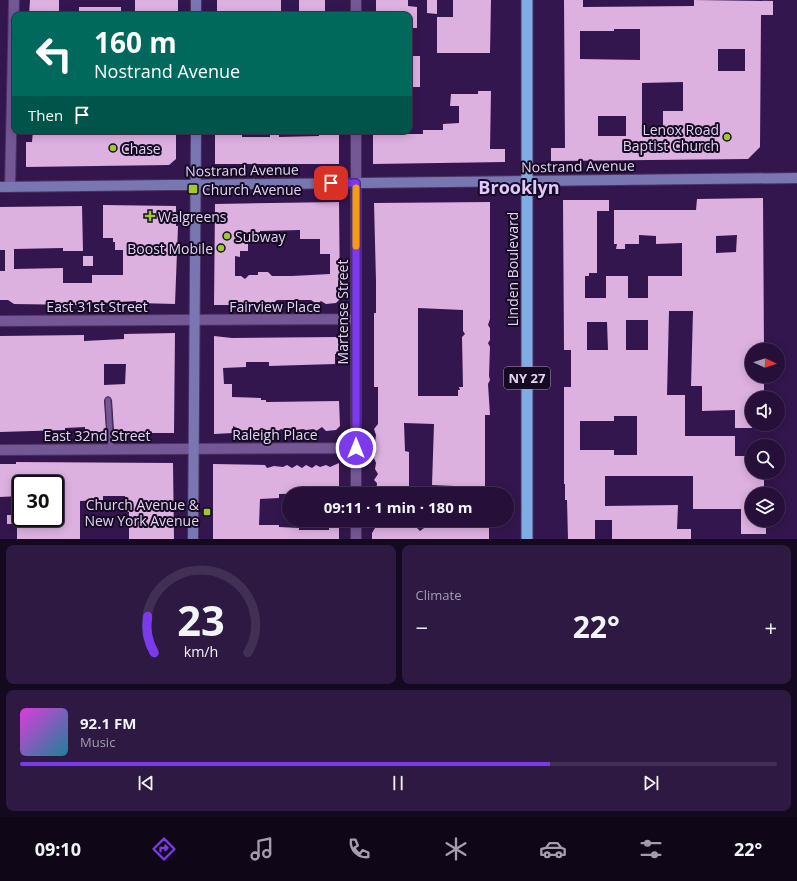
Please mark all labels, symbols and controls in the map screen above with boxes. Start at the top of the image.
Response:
text: 160 m [94,23,177,61]
icon: left [28,28,80,80]
text: Nostrand Avenue [94,59,240,83]
icon: arrive [71,104,93,126]
text: Then [28,105,63,125]
place label: Lenox Road Baptist Church [623,120,719,155]
marker: Lenox Road Baptist Church [722,132,732,142]
place label: Chase [121,139,161,158]
marker: Chase [108,143,118,153]
street label: Nostrand Avenue [521,156,635,176]
street label: Nostrand Avenue [185,160,299,180]
pin [314,166,348,200]
icon: arrive [320,172,342,194]
district label: Brooklyn [478,175,560,199]
place label: Church Avenue [202,180,302,199]
marker: Church Avenue [187,183,199,195]
place label: Walgreens [158,207,227,226]
marker: Walgreens [145,211,155,221]
street label: Linden Boulevard [503,212,522,326]
place label: Subway [235,227,286,246]
marker: Subway [222,231,232,241]
place label: Boost Mobile [127,239,213,258]
marker: Boost Mobile [216,243,226,253]
street label: Martense Street [333,260,352,364]
street label: East 31st Street [46,297,148,316]
street label: Fairview Place [229,297,321,316]
north arrow [745,343,785,383]
map controls [745,343,785,527]
road number: NY 27 [504,367,550,389]
button: sound [745,391,785,431]
street label: Raleigh Place [232,425,318,444]
street label: East 32nd Street [44,426,150,445]
position arrow [335,427,377,469]
button: search [745,439,785,479]
speed limit sign: 30 [12,475,64,527]
button: layers [745,487,785,527]
place label: Church Avenue & New York Avenue [84,495,200,530]
text: 09:11 · 1 min · 180 m [324,497,472,517]
marker: Church Avenue & New York Avenue [202,507,212,517]
text: Climate [416,586,461,604]
text: 23 [177,591,225,647]
text: 22° [573,606,620,647]
text: − [416,612,428,642]
text: + [764,612,777,642]
text: km/h [183,641,218,660]
text: 92.1 FM [80,713,136,733]
text: Music [80,733,115,751]
icon: previous [135,772,157,794]
icon: pause [387,772,409,794]
icon: next [640,772,662,794]
icon: directions [150,835,178,863]
icon: music [248,835,276,863]
icon: phone [345,835,373,863]
icon: climate [442,835,470,863]
icon: car [539,835,567,863]
icon: filters [637,835,665,863]
text: 09:10 [35,837,81,861]
text: 22° [734,837,762,861]

